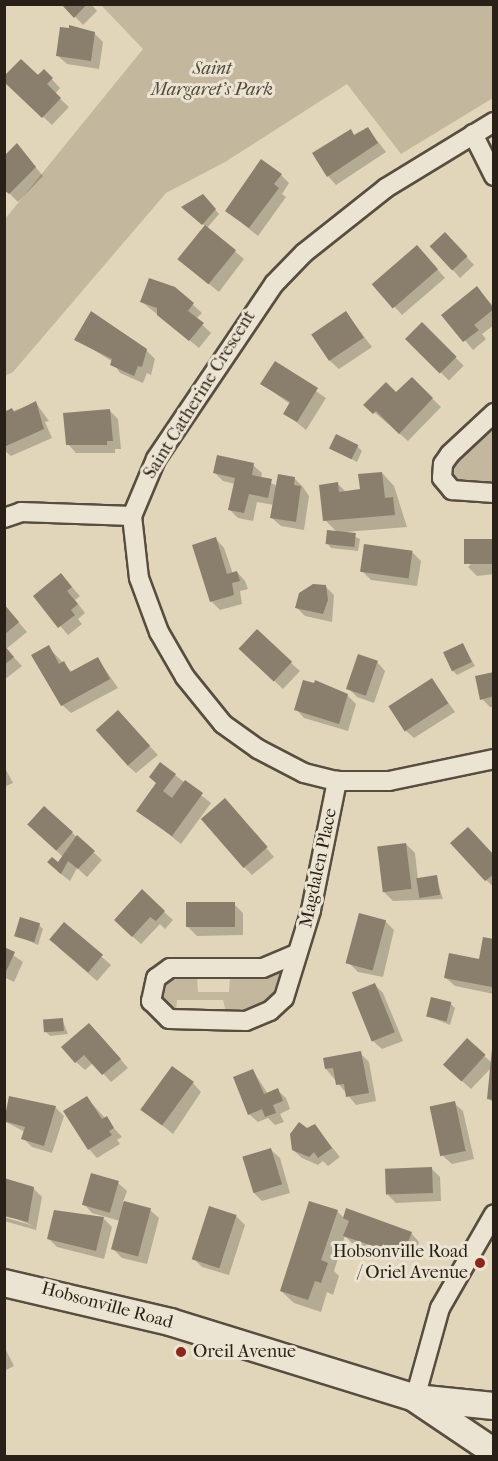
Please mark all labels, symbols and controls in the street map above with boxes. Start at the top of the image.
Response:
park label: Saint Margaret's Park [151,59,273,101]
street label: Saint Catherine Crescent [139,307,261,483]
street label: Magdalen Place [296,806,342,930]
place label: Hobsonville Road / Oriel Avenue [333,1242,468,1284]
marker: Hobsonville Road / Oriel Avenue [473,1256,487,1270]
street label: Hobsonville Road [39,1278,175,1334]
place label: Oreil Avenue [193,1341,296,1363]
marker: Oreil Avenue [174,1345,188,1359]

